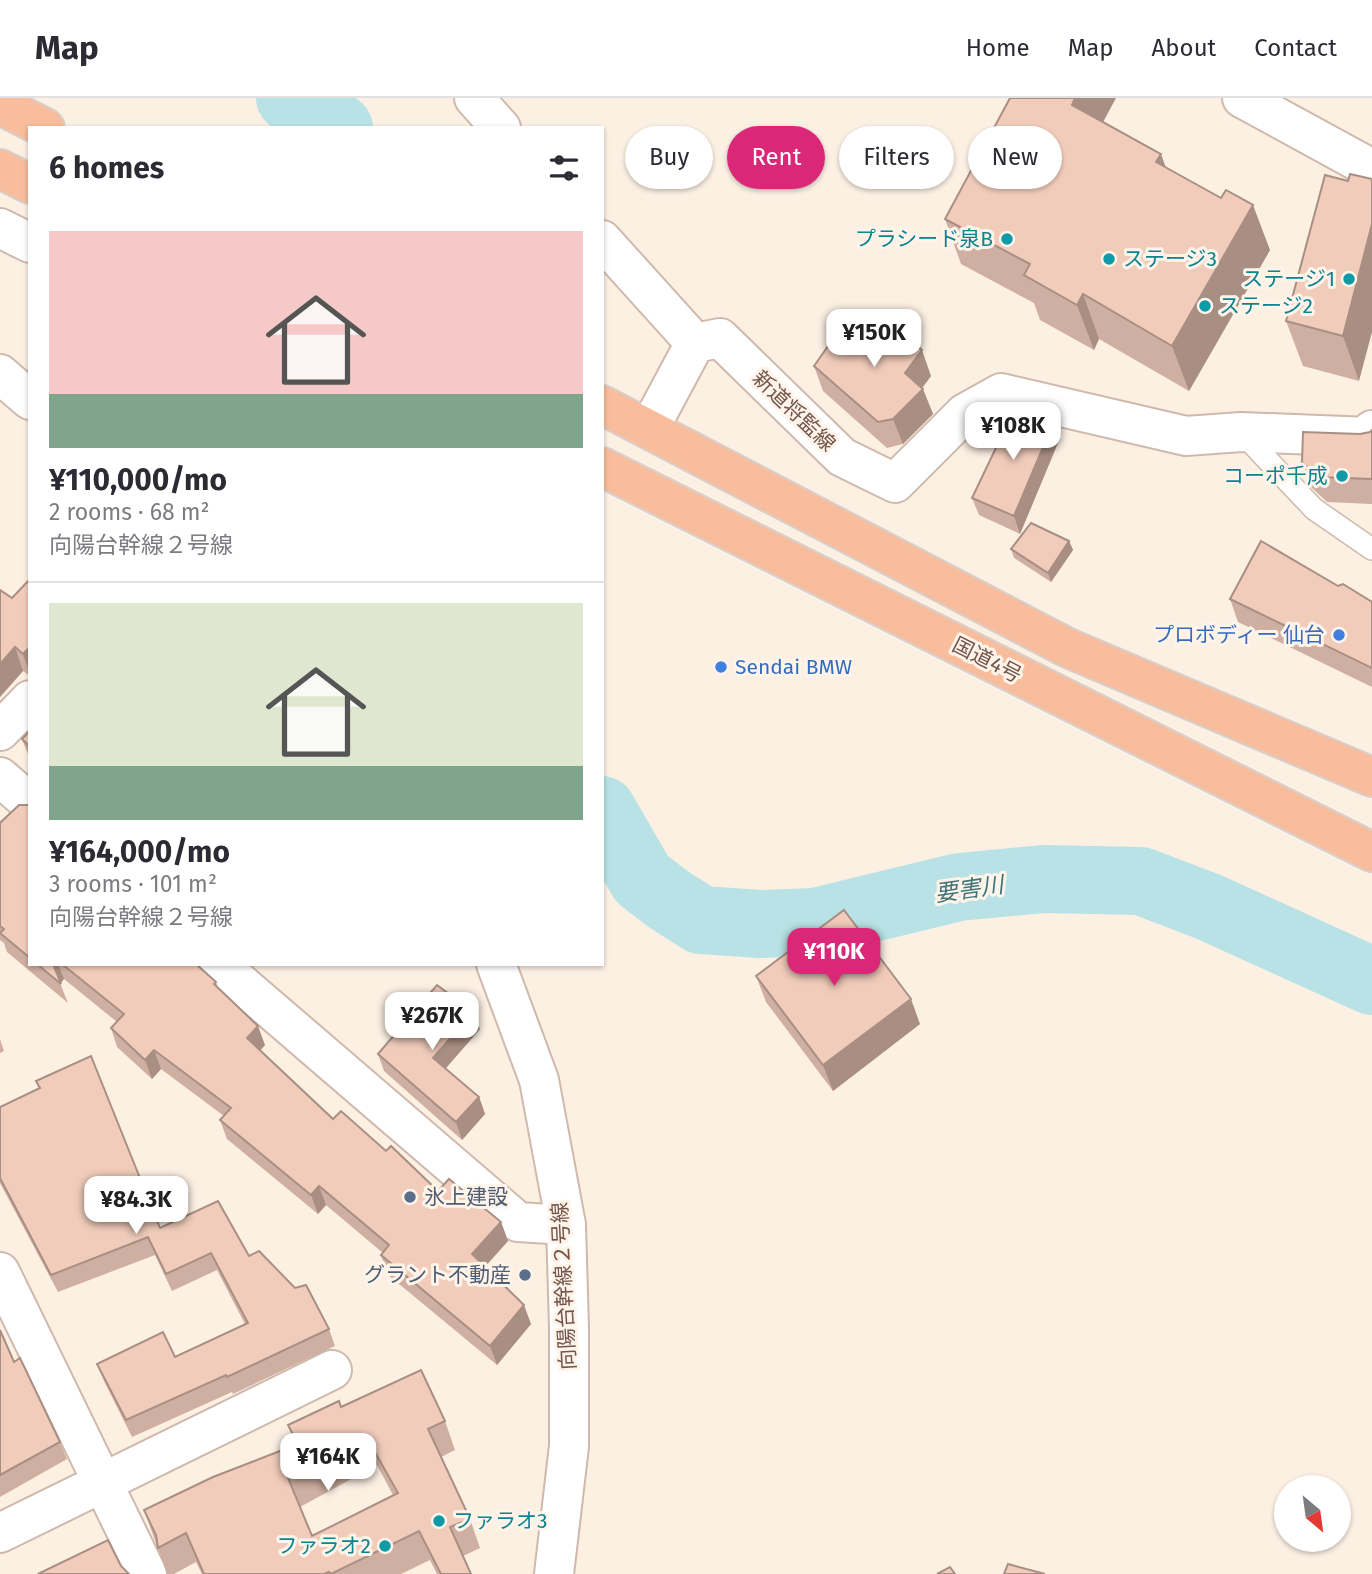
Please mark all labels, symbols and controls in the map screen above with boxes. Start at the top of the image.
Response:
text: Map [35,28,99,68]
text: Home [966,34,1030,62]
text: Map [1068,34,1114,62]
text: About [1152,34,1216,62]
text: Contact [1254,34,1337,62]
chip: Buy [625,126,713,189]
chip: Rent [727,126,825,189]
chip: Filters [839,126,954,189]
chip: New [968,126,1062,189]
icon: filters [545,149,583,187]
text: 6 homes [49,150,164,186]
place label: プラシード泉B [855,226,993,252]
marker: プラシード泉B [999,231,1015,247]
place label: ステージ3 [1123,246,1217,272]
marker: ステージ3 [1101,251,1117,267]
place label: ステージ1 [1242,266,1335,292]
marker: ステージ1 [1341,271,1357,287]
icon: home [253,277,379,403]
place label: ステージ2 [1219,293,1313,319]
marker: ステージ2 [1197,298,1213,314]
pin: ¥150K [825,310,923,369]
text: ¥150K [842,318,906,346]
street label: 新道将監線 [747,365,841,457]
pin: ¥108K [964,402,1062,462]
text: ¥108K [981,411,1045,439]
text: ¥110,000/mo [49,462,227,498]
place label: コーポ千成 [1223,463,1328,489]
marker: コーポ千成 [1334,468,1350,484]
text: 2 rooms · 68 m² [49,498,210,526]
text: 向陽台幹線２号線 [49,531,233,559]
place label: プロボディー 仙台 [1153,622,1325,648]
marker: プロボディー 仙台 [1331,627,1347,643]
street label: 国道4号 [948,632,1026,688]
icon: home [253,649,379,775]
place label: Sendai BMW [735,654,852,680]
marker: Sendai BMW [713,659,729,675]
text: ¥164,000/mo [49,834,230,870]
text: 3 rooms · 101 m² [49,870,217,898]
water label: 要害川 [933,870,1008,908]
text: 向陽台幹線２号線 [49,903,233,931]
pin: ¥110K [785,928,883,988]
text: ¥110K [803,937,865,965]
pin: ¥267K [383,992,481,1052]
text: ¥267K [401,1001,463,1029]
pin: ¥84.3K [79,1176,193,1236]
place label: 氷上建設 [424,1184,508,1210]
text: ¥84.3K [100,1185,172,1213]
marker: 氷上建設 [402,1189,418,1205]
street label: 向陽台幹線２号線 [547,1201,581,1371]
place label: グラント不動産 [364,1262,511,1288]
marker: グラント不動産 [517,1267,533,1283]
pin: ¥164K [279,1434,377,1493]
text: ¥164K [296,1442,360,1470]
north arrow [1274,1475,1351,1552]
map controls [1274,1475,1351,1552]
place label: ファラオ3 [453,1508,547,1534]
marker: ファラオ3 [431,1513,447,1529]
place label: ファラオ2 [277,1533,371,1559]
marker: ファラオ2 [377,1538,393,1554]

